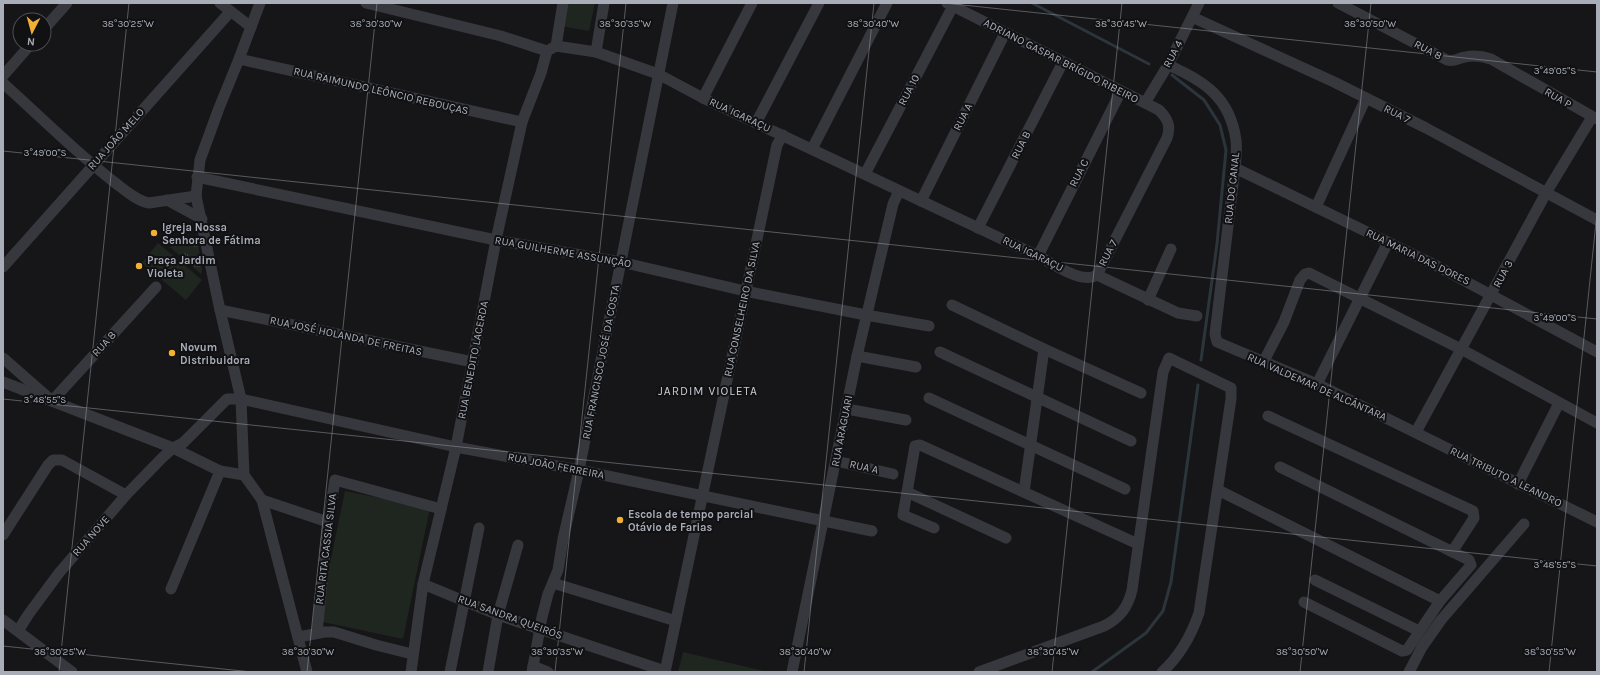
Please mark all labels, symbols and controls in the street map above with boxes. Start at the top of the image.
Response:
north arrow [12,12,52,52]
street label: ADRIANO GASPAR BRÍGIDO RIBEIRO [981,14,1141,106]
text: 38°30'25"W [102,18,154,30]
text: 38°30'30"W [350,18,402,30]
text: 38°30'35"W [599,18,651,30]
text: 38°30'40"W [847,18,899,30]
text: 38°30'45"W [1095,18,1147,30]
text: 38°30'50"W [1344,18,1396,30]
text: N [26,35,36,48]
street label: RUA 8 [1412,37,1444,63]
street label: RUA 4 [1160,38,1186,70]
street label: RUA RAIMUNDO LEÔNCIO REBOUÇAS [292,64,470,117]
text: 3°49'05"S [1534,65,1576,77]
street label: RUA 10 [896,72,922,108]
street label: RUA P [1542,85,1574,111]
street label: RUA IGARAÇU [707,95,773,135]
street label: RUA A [951,100,976,133]
street label: RUA 7 [1382,102,1412,126]
street label: RUA JOÃO MELO [85,106,147,172]
street label: RUA B [1008,129,1034,161]
text: 3°49'00"S [23,147,67,159]
street label: RUA DO CANAL [1222,151,1242,224]
street label: RUA C [1066,157,1092,189]
place label: Igreja Nossa Senhora de Fátima [162,221,261,247]
street label: RUA MARIA DAS DORES [1364,226,1472,288]
marker: Igreja Nossa Senhora de Fátima [149,228,159,238]
street label: RUA GUILHERME ASSUNÇÃO [494,234,632,270]
street label: RUA IGARAÇU [1000,234,1066,274]
street label: RUA 7 [1096,238,1120,268]
street label: RUA CONSELHEIRO DA SILVA [721,239,763,378]
place label: Praça Jardim Violeta [147,254,216,280]
street label: RUA 3 [1490,258,1516,290]
marker: Praça Jardim Violeta [134,261,144,271]
street label: RUA FRANCISCO JOSÉ DA COSTA [578,283,623,440]
street label: RUA BENEDITO LACERDA [455,299,491,420]
street label: RUA JOSÉ HOLANDA DE FREITAS [269,312,424,359]
text: 3°49'00"S [1533,312,1577,324]
street label: RUA 8 [89,328,119,359]
place label: Novum Distribuidora [180,341,250,367]
marker: Novum Distribuidora [167,348,177,358]
street label: RUA VALDEMAR DE ALCÂNTARA [1245,349,1390,424]
district label: JARDIM VIOLETA [658,384,758,398]
text: 3°48'55"S [24,394,66,406]
street label: RUA ARAGUARI [829,394,855,468]
street label: RUA TRIBUTO A LEANDRO [1448,444,1564,510]
street label: RUA JOÃO FERREIRA [507,450,606,482]
street label: RUA A [848,457,880,477]
street label: RUA RITA CASSIA SILVA [313,492,339,605]
place label: Escola de tempo parcial Otávio de Farias [628,508,753,534]
street label: RUA NOVE [70,513,112,559]
marker: Escola de tempo parcial Otávio de Farias [615,515,625,525]
text: 3°48'55"S [1534,559,1576,571]
street label: RUA SANDRA QUEIRÓS [456,590,565,642]
text: 38°30'25"W [34,646,86,658]
text: 38°30'30"W [282,646,334,658]
text: 38°30'35"W [531,646,583,658]
text: 38°30'40"W [779,646,831,658]
text: 38°30'45"W [1027,646,1079,658]
text: 38°30'50"W [1276,646,1328,658]
text: 38°30'55"W [1524,646,1576,658]

